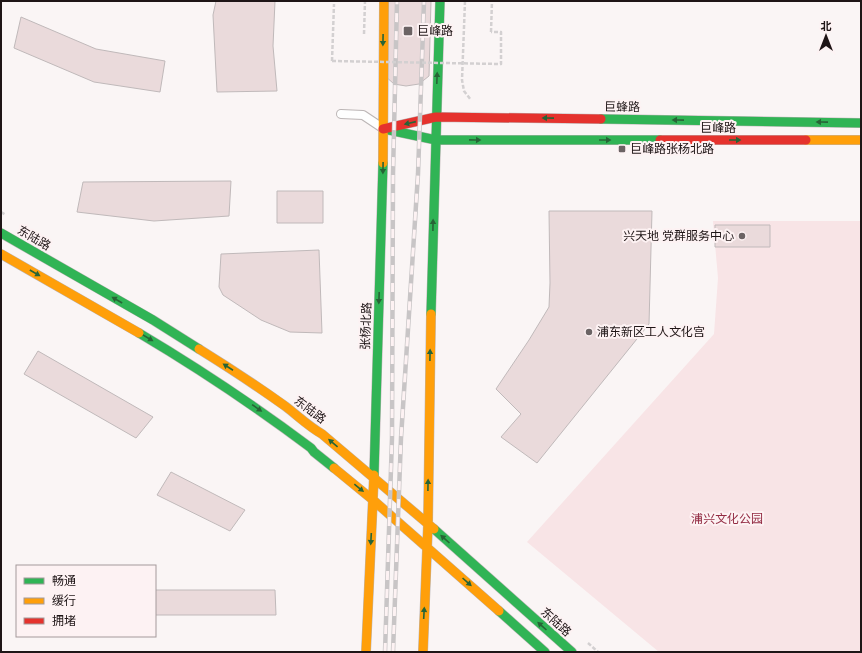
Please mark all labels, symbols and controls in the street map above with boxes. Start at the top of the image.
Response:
north arrow [806,16,846,56]
text: 北 [821,20,832,33]
place label: 巨峰路 [417,24,453,38]
marker: 巨峰路 [402,25,414,37]
one-way arrow [380,34,386,47]
one-way arrow [434,72,441,84]
street label: 巨蜂路 [604,100,640,114]
one-way arrow [541,115,554,121]
one-way arrow [671,117,684,123]
one-way arrow [816,119,828,126]
one-way arrow [404,120,416,126]
street label: 巨峰路 [700,121,736,135]
one-way arrow [469,137,482,143]
one-way arrow [599,137,612,143]
one-way arrow [729,137,742,143]
place label: 巨峰路张杨北路 [630,142,714,156]
marker: 巨峰路张杨北路 [617,144,627,154]
one-way arrow [379,162,386,174]
one-way arrow [430,219,437,231]
street label: 东陆路 [15,223,53,253]
place label: 兴天地 党群服务中心 [623,229,734,243]
marker: 兴天地 党群服务中心 [737,231,747,241]
one-way arrow [29,270,41,277]
one-way arrow [376,292,382,305]
one-way arrow [111,296,123,303]
street label: 张杨北路 [358,302,374,350]
place label: 浦东新区工人文化宫 [597,325,705,339]
marker: 浦东新区工人文化宫 [584,327,594,337]
one-way arrow [143,334,153,342]
one-way arrow [427,348,433,361]
one-way arrow [223,363,233,371]
street label: 东陆路 [291,394,329,426]
one-way arrow [252,404,262,412]
one-way arrow [328,439,338,448]
one-way arrow [425,478,431,491]
one-way arrow [353,484,364,493]
park label: 浦兴文化公园 [691,512,763,526]
one-way arrow [367,533,374,545]
one-way arrow [440,535,451,544]
legend [16,565,156,637]
text: 畅通 [52,574,76,588]
one-way arrow [462,577,471,586]
text: 缓行 [52,594,76,608]
street label: 东陆路 [538,605,574,639]
one-way arrow [421,607,428,619]
text: 拥堵 [52,614,76,628]
one-way arrow [538,622,547,631]

